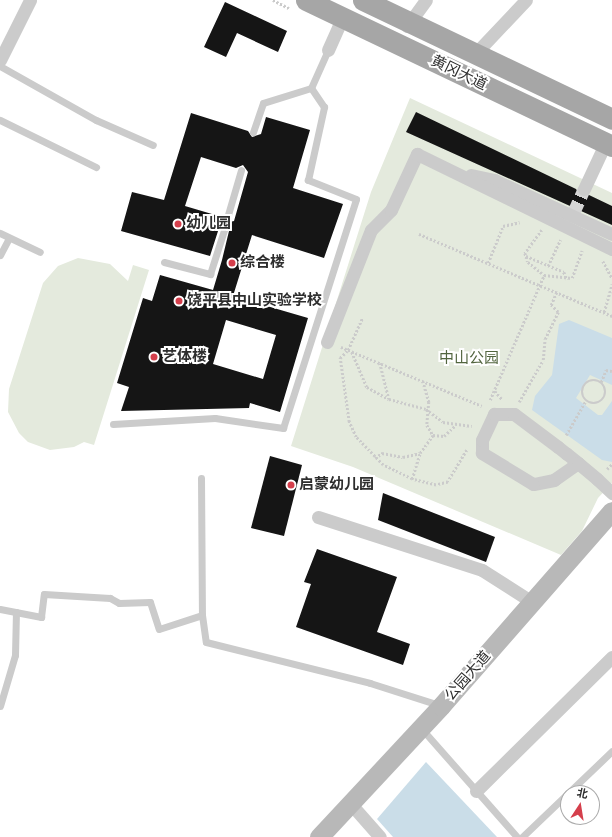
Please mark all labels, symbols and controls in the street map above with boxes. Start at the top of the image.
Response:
street label: 黄冈大道 [428,52,490,94]
place label: 幼儿园 [186,215,231,233]
marker: 幼儿园 [173,219,183,229]
place label: 综合楼 [240,254,285,272]
marker: 综合楼 [227,258,237,268]
place label: 饶平县中山实验学校 [187,292,322,310]
marker: 饶平县中山实验学校 [174,296,184,306]
place label: 艺体楼 [162,348,207,366]
park label: 中山公园 [439,350,499,368]
marker: 艺体楼 [149,352,159,362]
place label: 启蒙幼儿园 [299,476,374,494]
marker: 启蒙幼儿园 [286,480,296,490]
street label: 公园大道 [442,647,494,705]
north arrow [560,785,600,825]
text: 北 [576,787,589,800]

